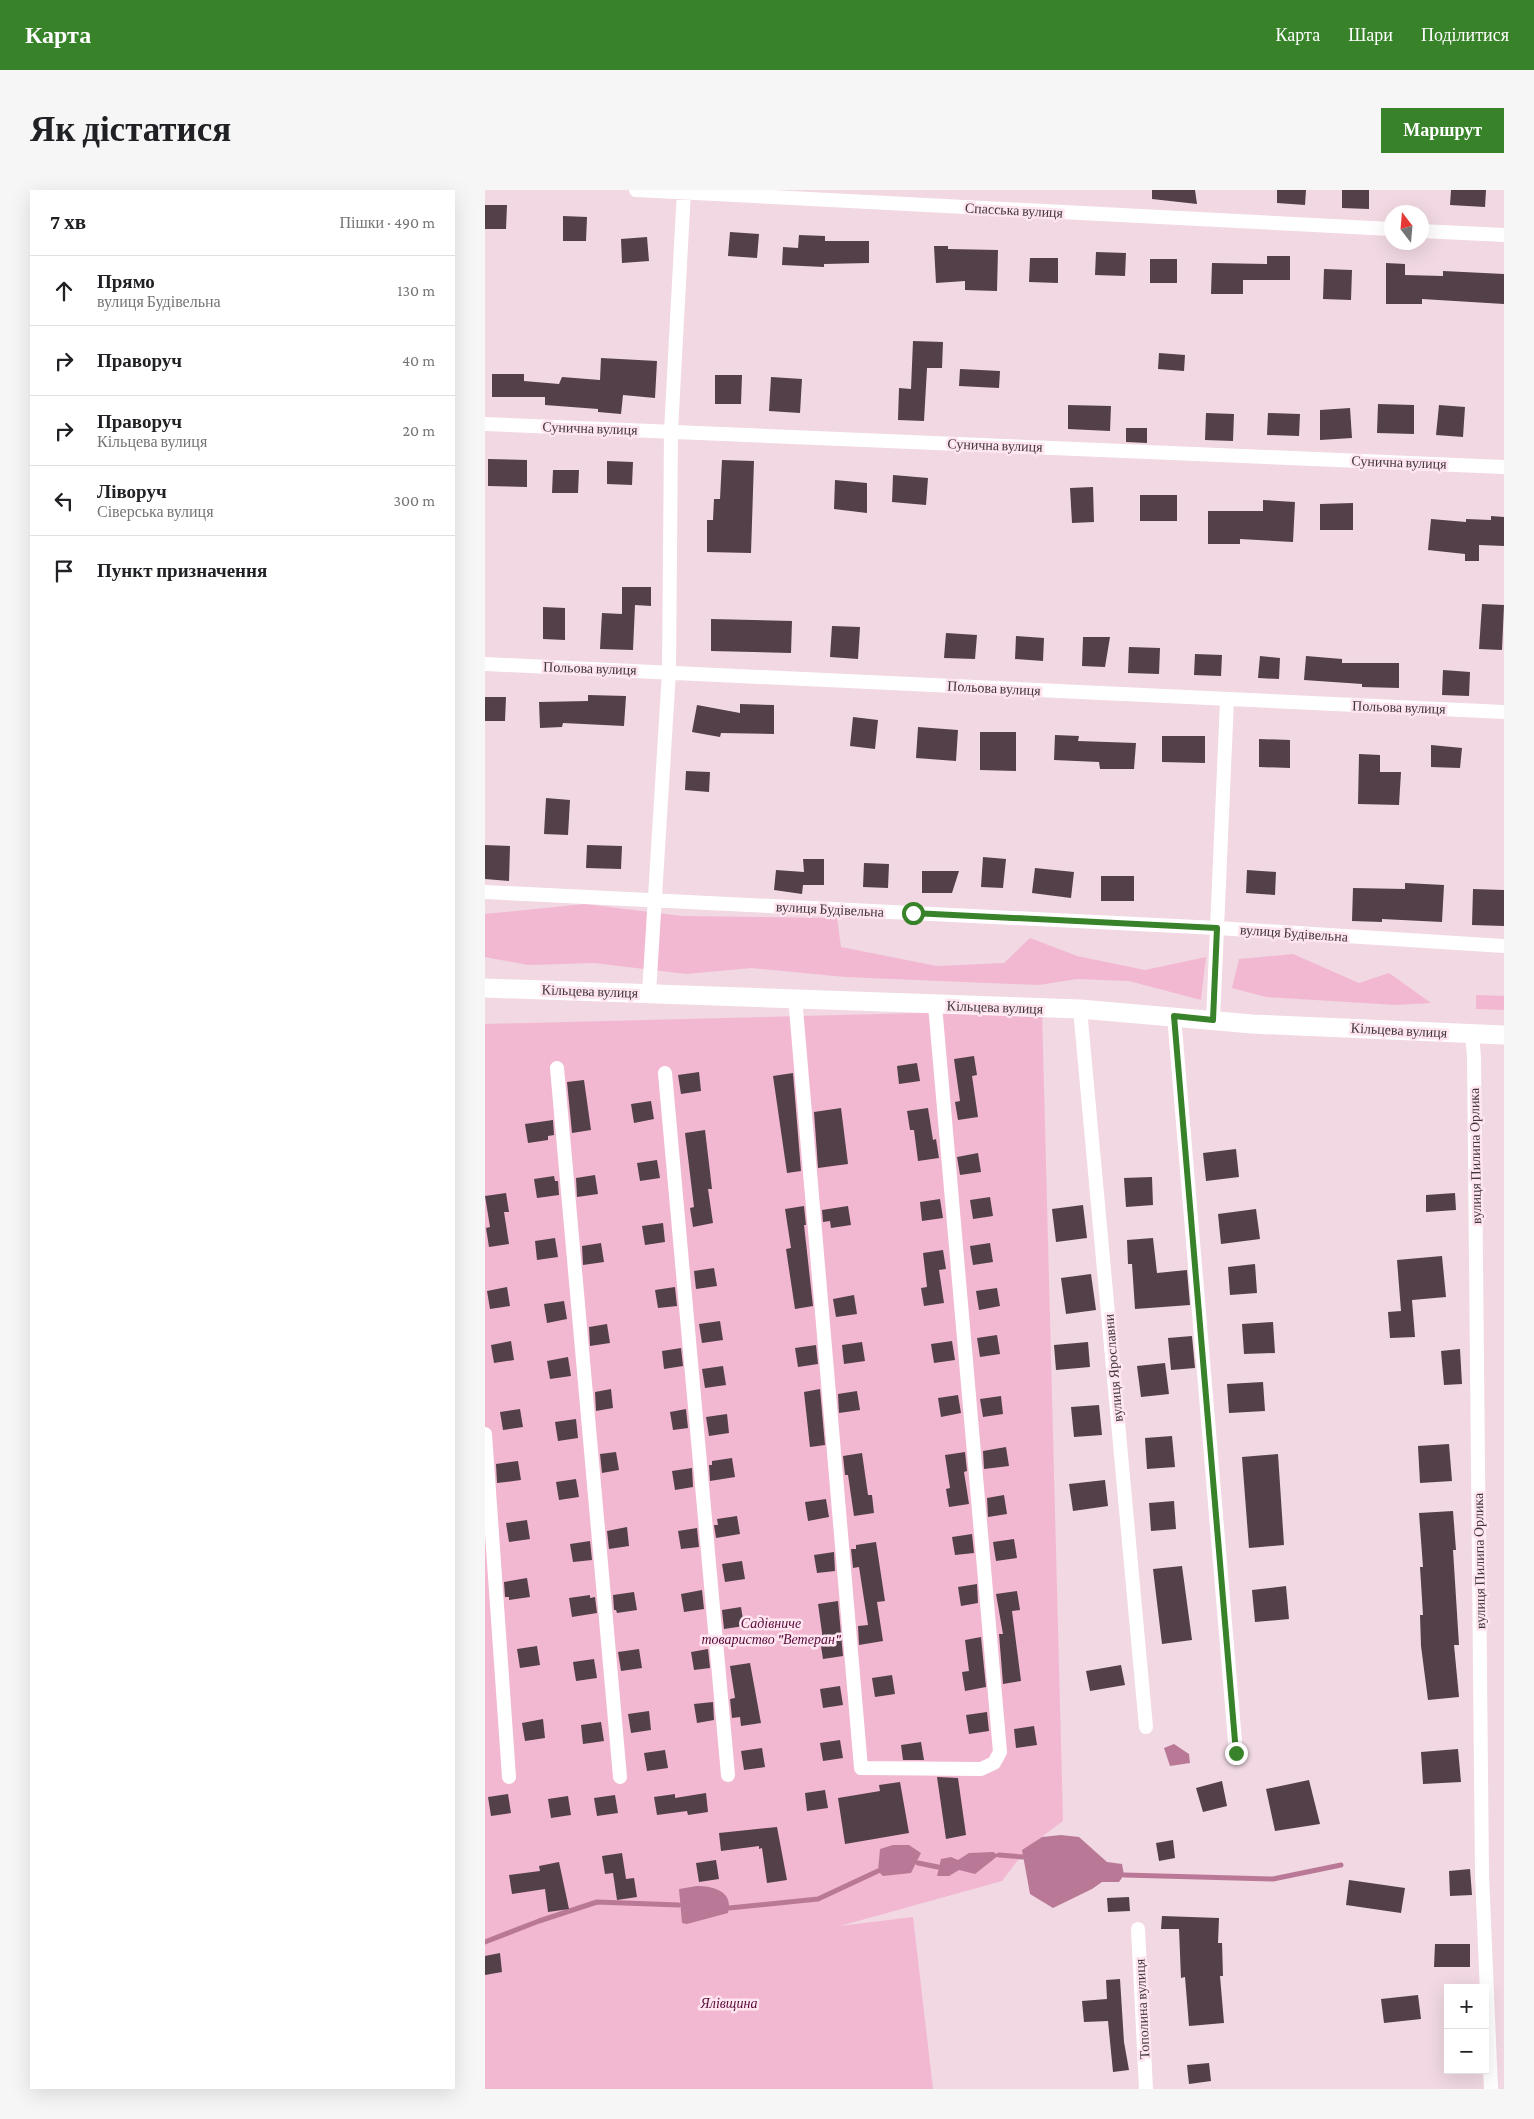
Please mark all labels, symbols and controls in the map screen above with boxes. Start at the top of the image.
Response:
text: Карта [25,21,91,48]
text: Карта [1276,25,1320,45]
text: Шари [1348,25,1393,45]
text: Поділитися [1421,25,1509,45]
button: Маршрут [1381,108,1504,153]
text: Як дістатися [30,110,231,149]
street label: Спасська вулиця [965,199,1064,221]
north arrow [1384,205,1429,250]
text: 7 хв [50,210,86,234]
text: Пішки · 490 m [339,214,435,231]
text: Прямо [97,271,155,292]
icon: ahead [50,277,78,305]
text: 130 m [397,282,435,299]
text: вулиця Будівельна [97,293,221,310]
icon: right [50,347,78,375]
text: Праворуч [97,350,182,371]
text: 40 m [402,352,435,369]
text: Праворуч [97,411,182,432]
icon: right [50,417,78,445]
street label: Сунична вулиця [542,418,638,438]
text: 20 m [402,422,435,439]
text: Кільцева вулиця [97,433,207,450]
street label: Сунична вулиця [947,435,1043,455]
street label: Сунична вулиця [1351,452,1447,472]
text: Ліворуч [97,481,167,502]
icon: left [50,487,78,515]
text: 300 m [393,492,435,509]
text: Сіверська вулиця [97,503,213,520]
icon: arrive [50,557,78,585]
text: Пункт призначення [97,560,267,581]
street label: Польова вулиця [543,658,638,678]
street label: Польова вулиця [947,678,1042,698]
street label: Польова вулиця [1352,697,1447,717]
street label: вулиця Будівельна [776,898,885,920]
route start [902,902,925,925]
street label: вулиця Будівельна [1239,921,1349,945]
street label: Кільцева вулиця [542,981,639,1001]
street label: Кільцева вулиця [947,997,1044,1017]
street label: Кільцева вулиця [1350,1019,1448,1041]
street label: вулиця Пилипа Орлика [1466,1087,1484,1224]
street label: вулиця Ярославни [1100,1313,1126,1423]
street label: вулиця Пилипа Орлика [1470,1492,1488,1629]
park label: Садівниче товариство "Ветеран" [701,1615,842,1647]
route end [1225,1742,1248,1765]
street label: Тополина вулиця [1131,1958,1153,2060]
map controls [1444,1984,1489,2074]
button: + [1444,1984,1489,2029]
park label: Ялівщина [700,1995,757,2011]
button: − [1444,2029,1489,2074]

